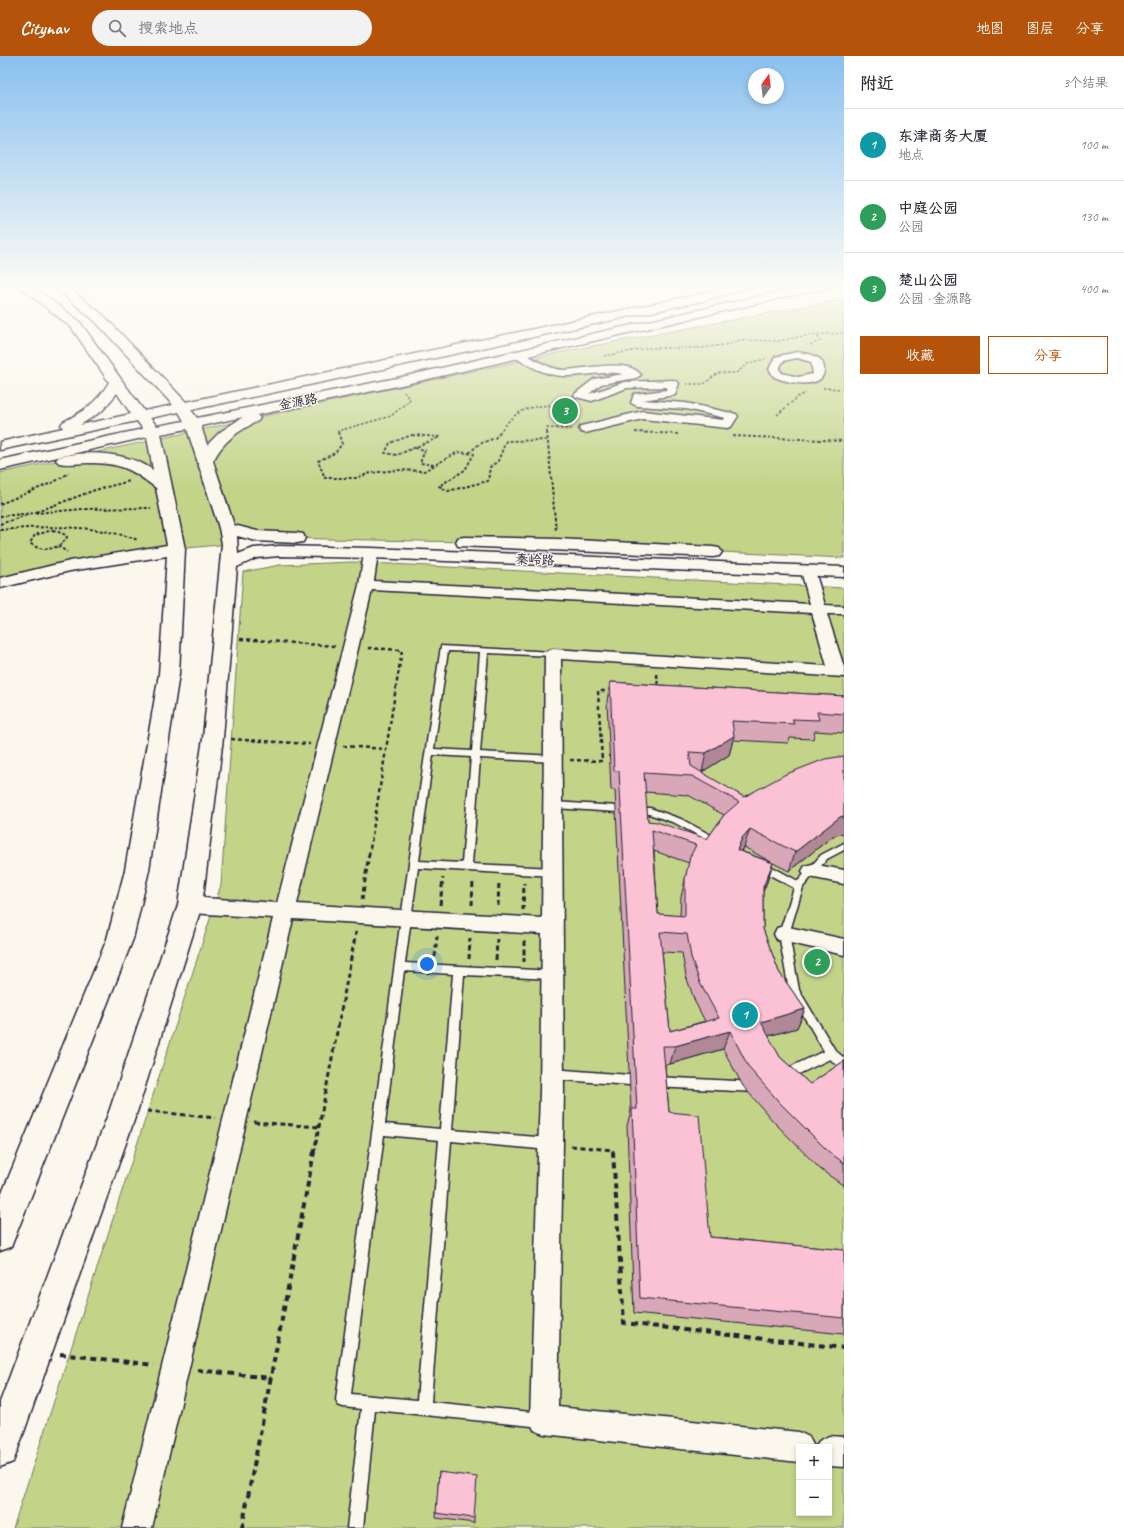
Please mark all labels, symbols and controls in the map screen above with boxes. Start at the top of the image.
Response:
search box [92,10,372,46]
text: Citynav [20,16,68,40]
icon: search [106,17,128,39]
text: 搜索地点 [138,19,198,38]
text: 地图 [976,20,1004,37]
text: 图层 [1026,20,1054,37]
text: 分享 [1076,20,1104,37]
north arrow [748,68,784,104]
text: 附近 [860,73,894,94]
text: 3个结果 [1063,75,1108,91]
text: 东津商务大厦 [898,127,988,146]
text: 1 [870,137,876,153]
text: 100 m [1080,137,1108,153]
text: 地点 [898,147,924,163]
text: 中庭公园 [898,199,958,218]
text: 2 [870,209,876,225]
text: 130 m [1080,209,1108,225]
text: 公园 [898,219,924,235]
text: 楚山公园 [898,271,958,290]
text: 3 [870,281,876,297]
text: 400 m [1080,281,1108,297]
text: 公园 · 金源路 [898,291,972,307]
button: 收藏 [860,336,980,374]
button: 分享 [988,336,1108,374]
street label: 金源路 [277,390,319,414]
pin: 3 [552,396,578,426]
street label: 秦岭路 [515,551,555,569]
pin: 2 [804,947,830,977]
your location [417,954,437,974]
pin: 1 [732,1000,758,1030]
map controls [796,1444,832,1516]
button: + [796,1444,832,1480]
button: − [796,1480,832,1516]

